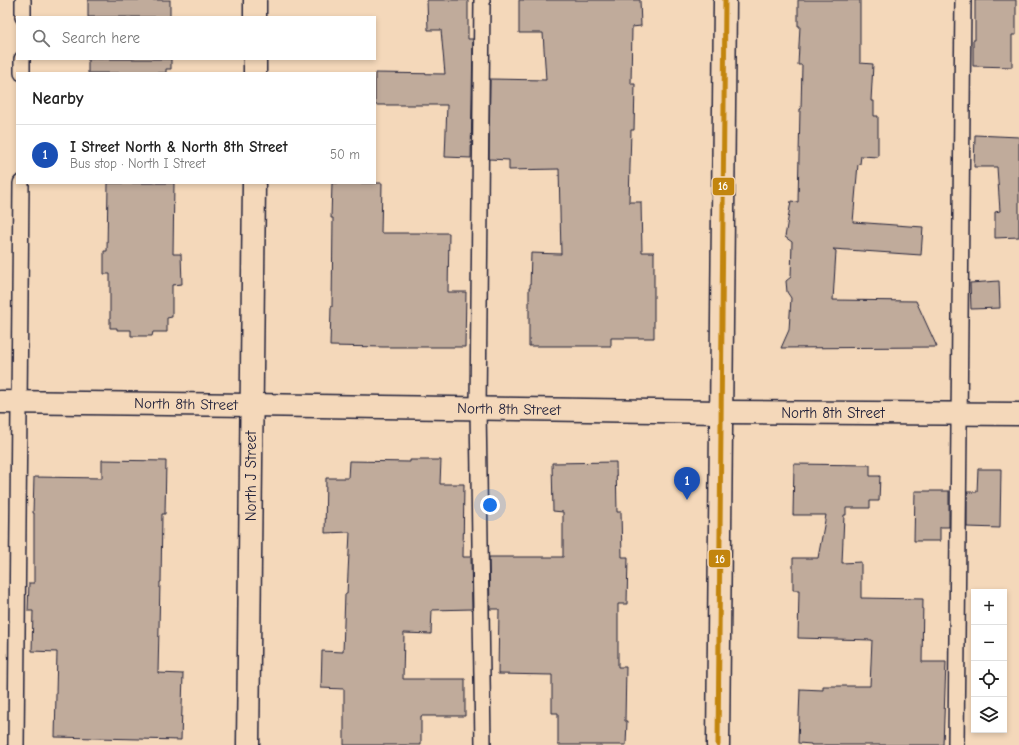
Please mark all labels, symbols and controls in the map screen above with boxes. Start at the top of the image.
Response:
search box [16,16,376,60]
icon: search [30,27,52,49]
text: Search here [62,29,140,47]
text: Nearby [32,89,83,108]
text: I Street North & North 8th Street [70,138,288,156]
text: 1 [42,147,48,162]
text: 50 m [330,147,360,162]
text: Bus stop · North I Street [70,156,206,171]
line badge: 16 [712,177,735,196]
text: 16 [718,180,728,193]
street label: North 8th Street [134,394,239,414]
street label: North 8th Street [457,399,562,419]
street label: North 8th Street [781,404,886,422]
street label: North J Street [242,430,260,521]
pin: 1 [674,467,700,500]
your location [480,495,500,515]
line badge: 16 [708,549,731,568]
text: 16 [715,553,725,566]
map controls [971,589,1007,733]
button: + [971,589,1007,625]
button: − [971,625,1007,661]
button: locate [971,661,1007,697]
button: layers [971,697,1007,733]

